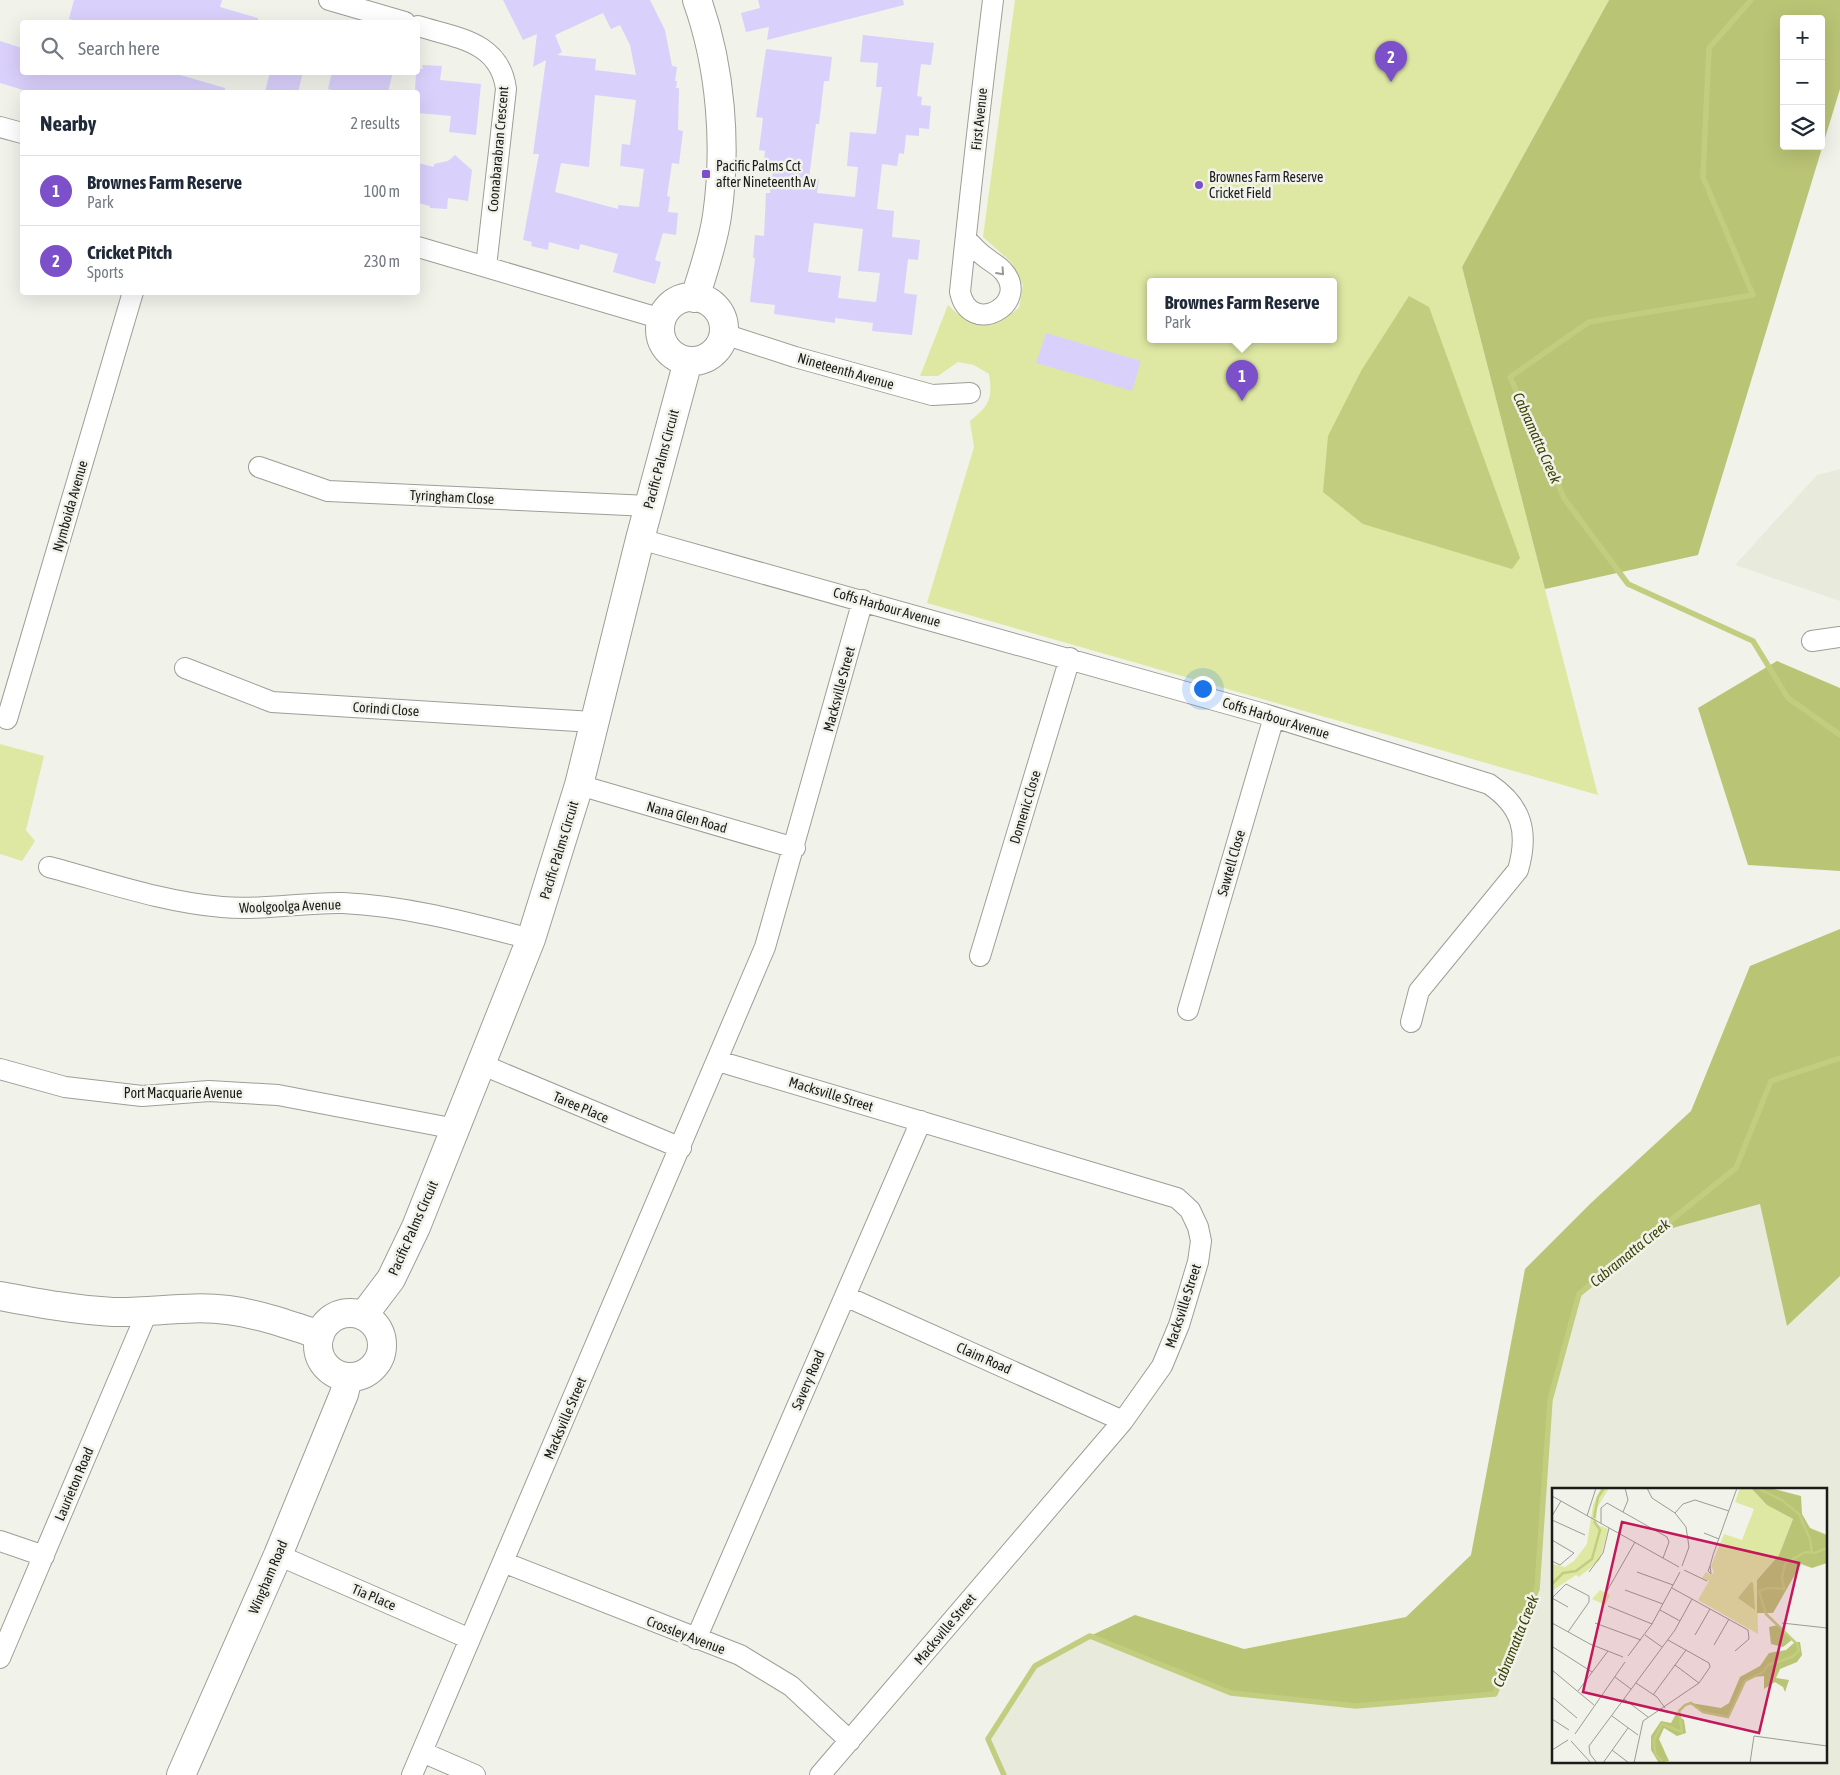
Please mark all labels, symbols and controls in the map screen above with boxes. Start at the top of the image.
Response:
map controls [1780,15,1825,150]
button: + [1780,15,1825,60]
search box [20,20,420,75]
icon: search [38,34,66,62]
text: Search here [78,37,160,59]
pin: 2 [1375,41,1407,82]
button: − [1780,60,1825,105]
street label: Coonabarabran Crescent [485,86,511,212]
street label: First Avenue [968,87,990,151]
button: layers [1780,105,1825,150]
text: Nearby [40,111,96,135]
text: 2 results [350,114,400,132]
place label: Pacific Palms Cct after Nineteenth Av [716,158,816,190]
marker: Pacific Palms Cct after Nineteenth Av [700,168,712,180]
place label: Brownes Farm Reserve Cricket Field [1209,169,1323,201]
text: Brownes Farm Reserve [87,171,242,193]
marker: Brownes Farm Reserve Cricket Field [1193,179,1205,191]
text: 1 [52,182,60,200]
text: 100 m [364,182,400,200]
text: Park [87,193,114,211]
text: Cricket Pitch [87,241,172,263]
text: 2 [52,252,60,270]
text: 230 m [364,252,400,270]
text: Sports [87,263,124,281]
one-way arrow [995,266,1004,275]
popup [1147,278,1337,343]
text: Brownes Farm Reserve [1164,291,1320,313]
text: Park [1164,313,1191,331]
street label: Nineteenth Avenue [796,350,896,392]
pin: 1 [1226,360,1258,401]
water label: Cabramatta Creek [1510,390,1565,486]
street label: Pacific Palms Circuit [640,408,682,510]
street label: Nymboida Avenue [49,458,91,554]
street label: Tyringham Close [409,487,495,507]
street label: Coffs Harbour Avenue [831,584,943,630]
street label: Macksville Street [820,645,858,733]
your location [1190,676,1216,702]
street label: Coffs Harbour Avenue [1221,694,1331,742]
street label: Corindi Close [352,699,420,719]
street label: Domenic Close [1006,768,1044,846]
street label: Nana Glen Road [645,798,729,836]
street label: Pacific Palms Circuit [536,799,582,901]
street label: Sawtell Close [1214,828,1248,898]
street label: Woolgoolga Avenue [239,896,341,916]
street label: Macksville Street [787,1074,875,1114]
street label: Port Macquarie Avenue [124,1085,242,1101]
street label: Taree Place [551,1088,611,1126]
street label: Pacific Palms Circuit [385,1178,441,1278]
water label: Cabramatta Creek [1586,1215,1673,1290]
street label: Macksville Street [1162,1262,1204,1350]
street label: Claim Road [954,1339,1014,1377]
street label: Savery Road [788,1348,828,1412]
street label: Macksville Street [541,1375,589,1461]
street label: Laurieton Road [51,1445,97,1523]
inset map [1552,1488,1828,1762]
street label: Wingham Road [245,1538,291,1616]
street label: Tia Place [350,1581,398,1613]
street label: Macksville Street [911,1590,979,1668]
water label: Cabramatta Creek [1489,1592,1542,1689]
street label: Crossley Avenue [644,1613,728,1657]

